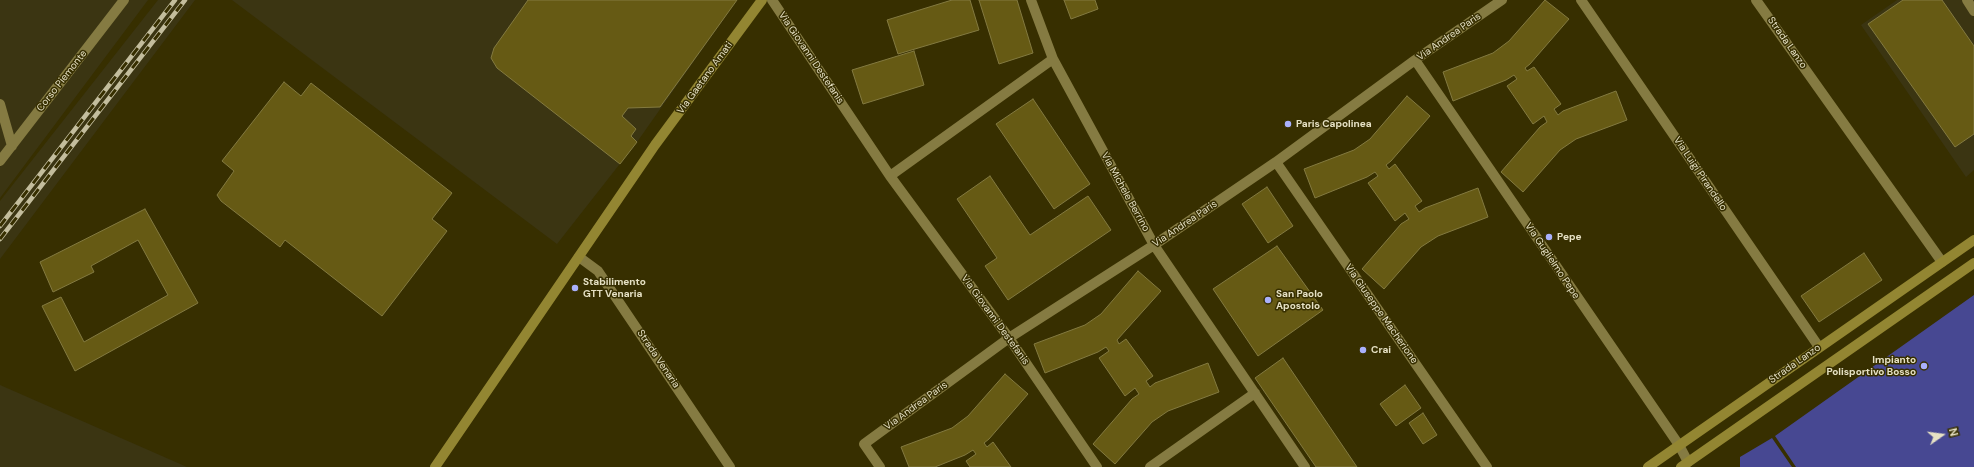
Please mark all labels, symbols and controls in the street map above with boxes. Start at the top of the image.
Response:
street label: Via Giovanni Destefanis [776,10,846,106]
street label: Via Andrea Paris [1415,11,1483,63]
street label: Strada Lanzo [1765,15,1809,71]
street label: Via Gaetano Amati [675,39,735,117]
street label: Corso Piemonte [34,48,90,114]
place label: Paris Capolinea [1296,118,1372,130]
marker: Paris Capolinea [1283,119,1293,129]
street label: Via Luigi Pirandello [1671,135,1729,213]
street label: Via Michele Berrino [1098,150,1152,234]
street label: Via Andrea Paris [1150,198,1220,250]
street label: Via Guglielmo Pepe [1522,221,1582,301]
place label: Pepe [1557,231,1581,243]
marker: Pepe [1544,232,1554,242]
street label: Via Giuseppe Macherione [1342,262,1420,366]
street label: Via Giovanni Destefanis [958,273,1032,367]
place label: Stabilimento GTT Venaria [583,276,646,300]
marker: Stabilimento GTT Venaria [570,283,580,293]
place label: San Paolo Apostolo [1276,288,1323,312]
marker: San Paolo Apostolo [1263,295,1273,305]
street label: Strada Venaria [634,328,682,390]
street label: Strada Lanzo [1767,342,1823,386]
place label: Crai [1371,344,1391,356]
marker: Crai [1358,345,1368,355]
place label: Impianto Polisportivo Bosso [1826,354,1916,378]
marker: Impianto Polisportivo Bosso [1919,361,1929,371]
street label: Via Andrea Paris [882,379,950,433]
north arrow [1922,415,1962,455]
text: N [1946,427,1961,438]

